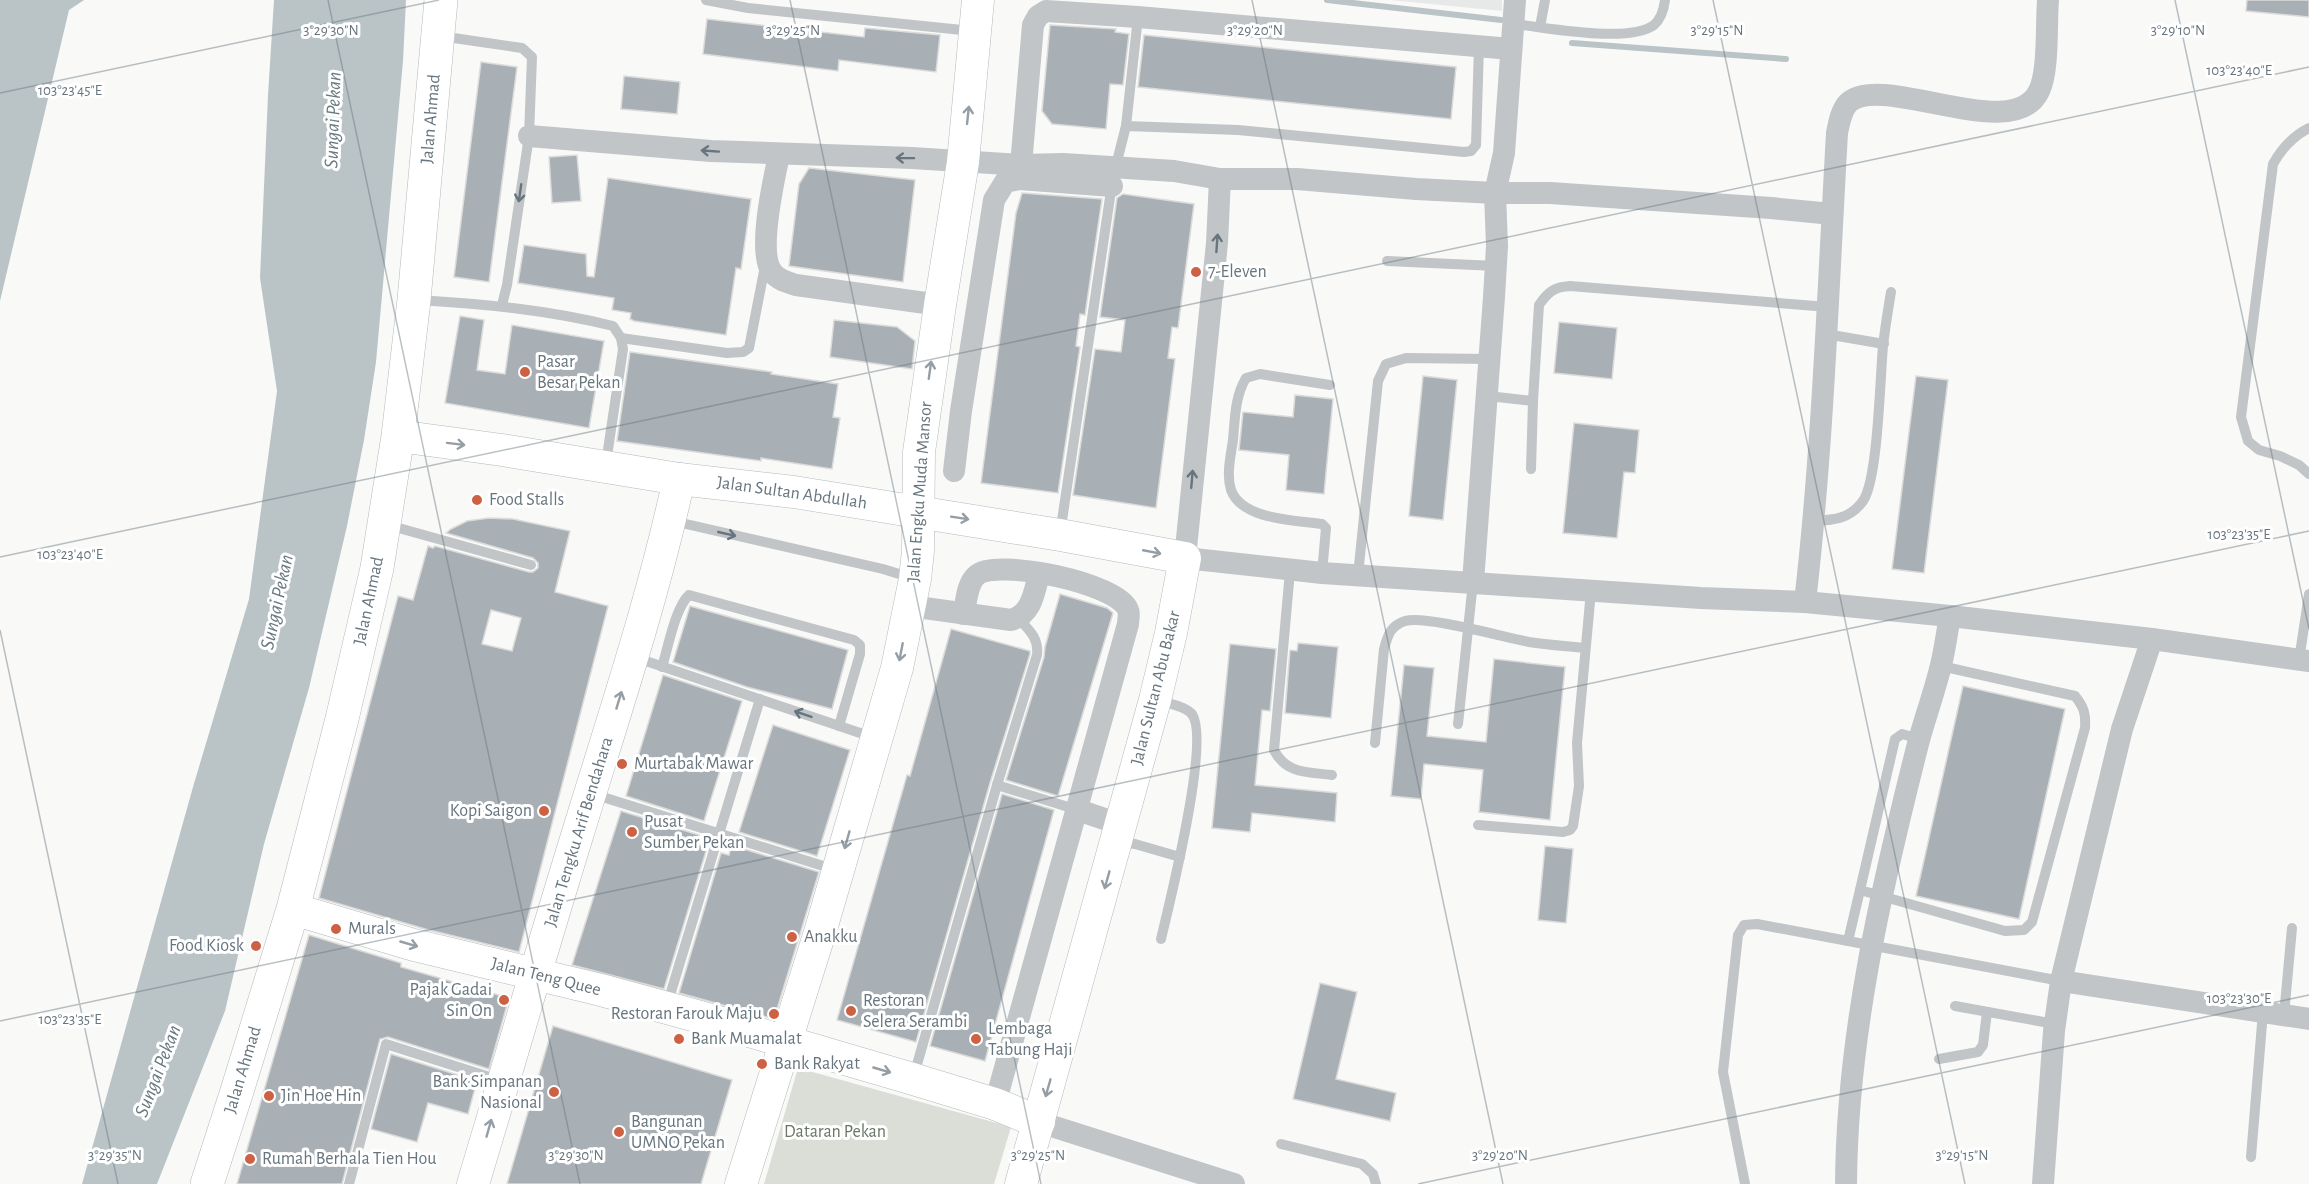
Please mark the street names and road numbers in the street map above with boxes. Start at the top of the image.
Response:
street label: Jalan Ahmad [418,73,444,165]
street label: Jalan Engku Muda Mansor [905,401,935,583]
street label: Jalan Sultan Abdullah [716,474,868,512]
street label: Jalan Ahmad [351,555,387,647]
street label: Jalan Sultan Abu Bakar [1128,609,1184,767]
street label: Jalan Tengku Arif Bendahara [541,735,617,929]
street label: Jalan Teng Quee [489,955,603,999]
street label: Jalan Ahmad [221,1024,265,1116]

